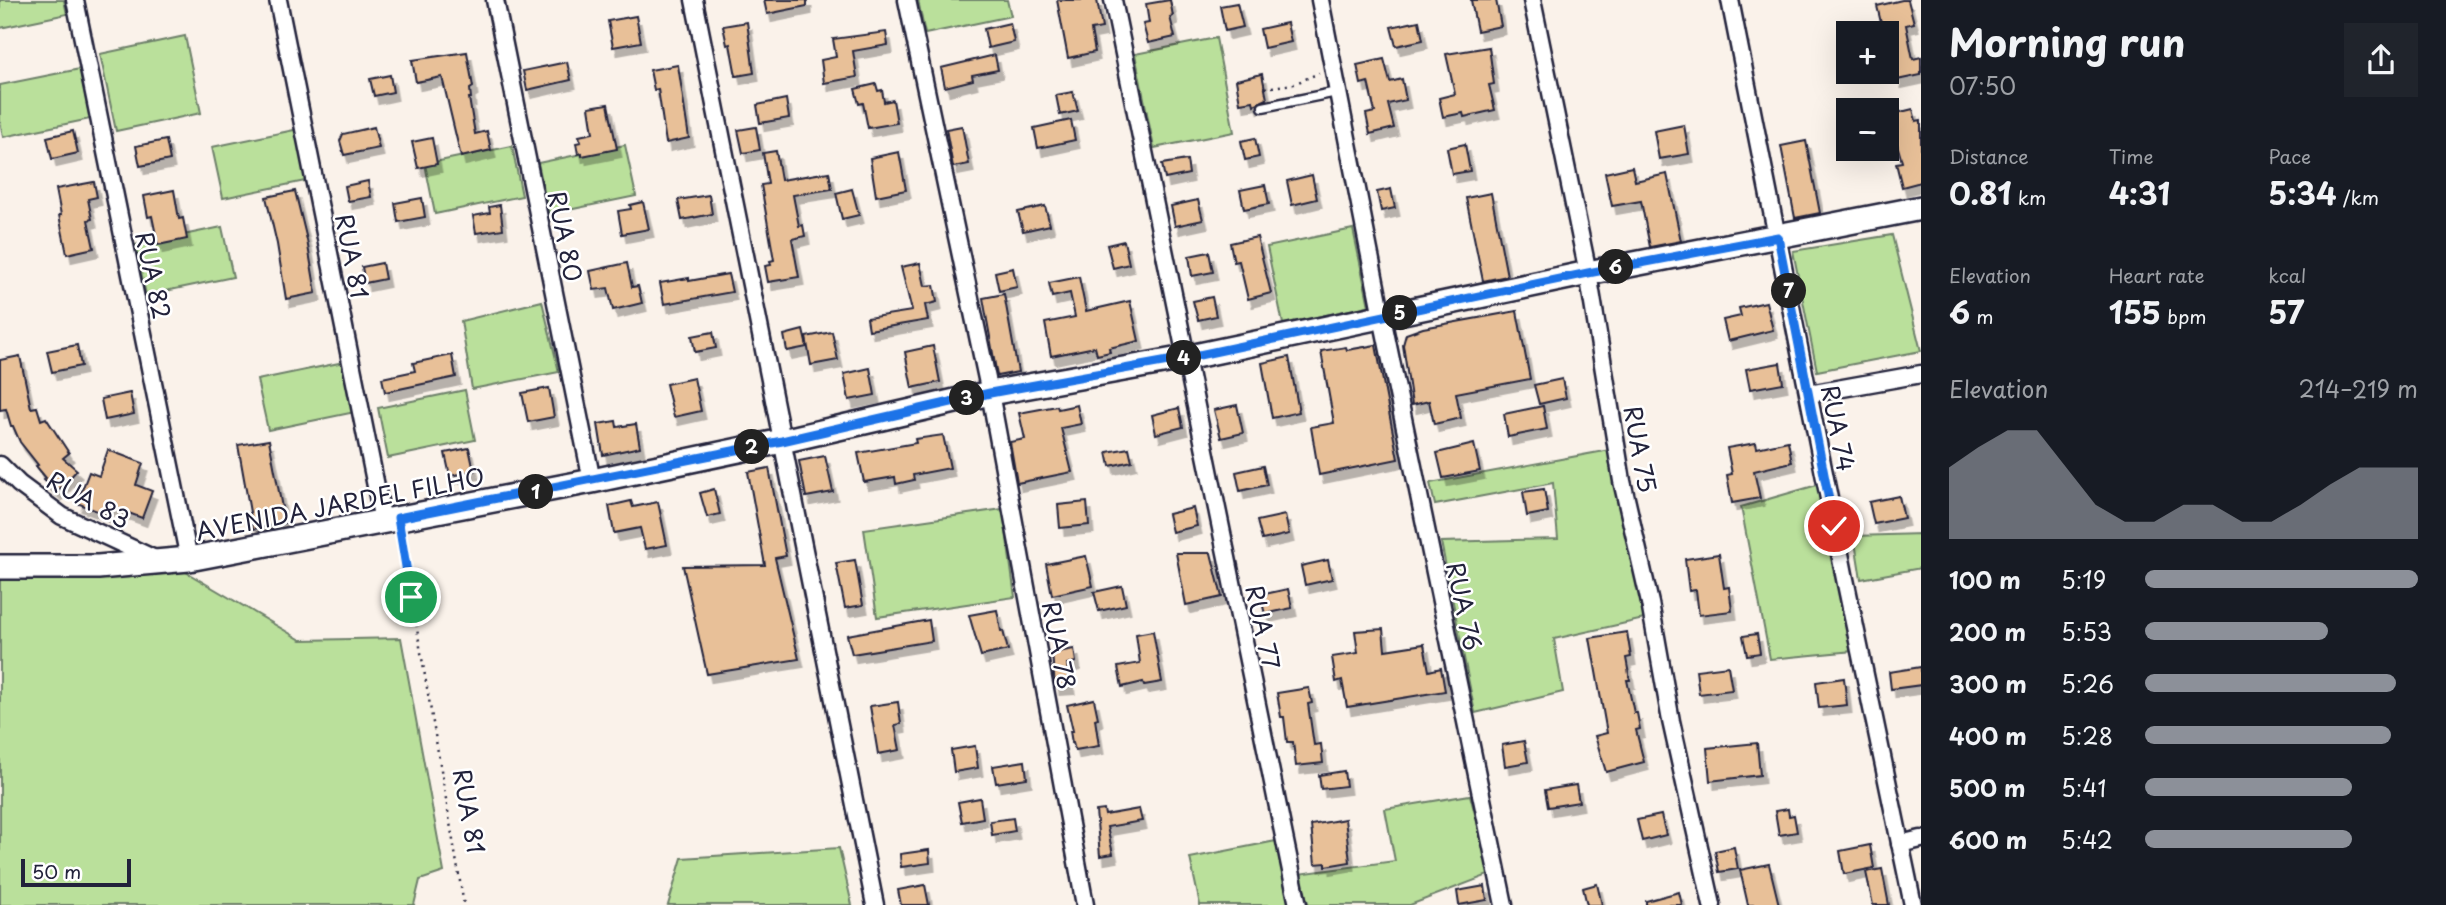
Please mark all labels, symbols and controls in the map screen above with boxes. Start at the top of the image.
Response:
text: Morning run [1949,13,2185,70]
map controls [1836,21,1899,161]
button: + [1836,21,1899,84]
button: share [2344,23,2418,97]
text: 07:50 [1949,68,2016,103]
button: − [1836,98,1899,161]
text: Distance [1949,142,2029,170]
text: Time [2109,142,2154,170]
text: Pace [2268,142,2311,170]
text: 0.81 [1949,170,2012,215]
text: 4:31 [2109,170,2170,215]
text: 5:34 [2268,170,2337,215]
text: km [2012,183,2046,211]
text: /km [2337,183,2379,211]
street label: RUA 80 [540,188,592,284]
street label: RUA 81 [327,210,379,302]
street label: RUA 82 [127,228,181,322]
pin: 6 [1598,250,1634,284]
text: 6 [1609,252,1622,280]
text: Elevation [1949,261,2031,289]
text: Heart rate [2109,261,2205,289]
text: kcal [2268,261,2306,289]
pin: 7 [1772,274,1806,308]
text: 7 [1783,276,1794,304]
text: 6 [1949,289,1970,334]
text: 155 [2109,289,2161,334]
text: 57 [2268,289,2304,334]
pin: 5 [1382,296,1418,330]
text: 5 [1393,298,1406,326]
text: m [1970,302,1994,330]
text: bpm [2161,302,2207,330]
pin: 4 [1166,340,1202,376]
text: 4 [1177,343,1190,371]
text: Elevation [1949,371,2048,406]
text: 214–219 m [2298,371,2418,406]
pin: 3 [950,380,984,416]
street label: RUA 74 [1813,382,1865,474]
text: 3 [960,383,973,411]
street label: RUA 75 [1616,403,1666,495]
pin: 2 [734,430,770,464]
text: 2 [745,432,758,460]
street label: AVENIDA JARDEL FILHO [193,457,487,549]
street label: RUA 83 [41,461,137,537]
pin: 1 [518,475,554,510]
text: 1 [531,477,540,505]
pin [1804,496,1864,556]
icon: check [1815,507,1853,545]
street label: RUA 76 [1438,558,1492,654]
text: 100 m [1949,562,2021,597]
text: 5:19 [2061,562,2106,597]
pin [381,567,441,627]
icon: arrive [392,578,430,616]
street label: RUA 77 [1238,582,1291,673]
street label: RUA 78 [1034,598,1086,692]
text: 200 m [1949,614,2026,649]
text: 5:53 [2061,614,2112,649]
text: 300 m [1949,666,2027,701]
text: 5:26 [2061,666,2114,701]
text: 400 m [1949,718,2027,753]
text: 5:28 [2061,718,2113,753]
street label: RUA 81 [445,766,495,856]
text: 500 m [1949,770,2026,805]
text: 5:41 [2061,770,2107,805]
text: 600 m [1949,822,2027,857]
text: 5:42 [2061,822,2113,857]
scale bar [21,856,131,888]
text: 50 m [32,857,81,885]

